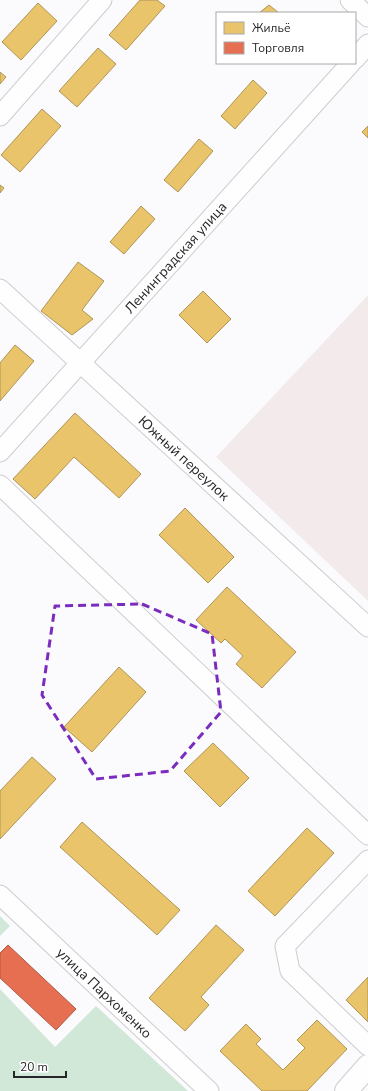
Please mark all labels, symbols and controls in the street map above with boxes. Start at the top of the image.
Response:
legend [216,12,356,64]
text: Жильё [252,20,290,36]
text: Торговля [252,40,304,56]
street label: Ленинградская улица [120,198,231,318]
street label: Южный переулок [134,412,234,506]
street label: улица Пархоменко [52,944,156,1043]
scale bar [14,1053,66,1079]
text: 20 m [20,1059,48,1075]

